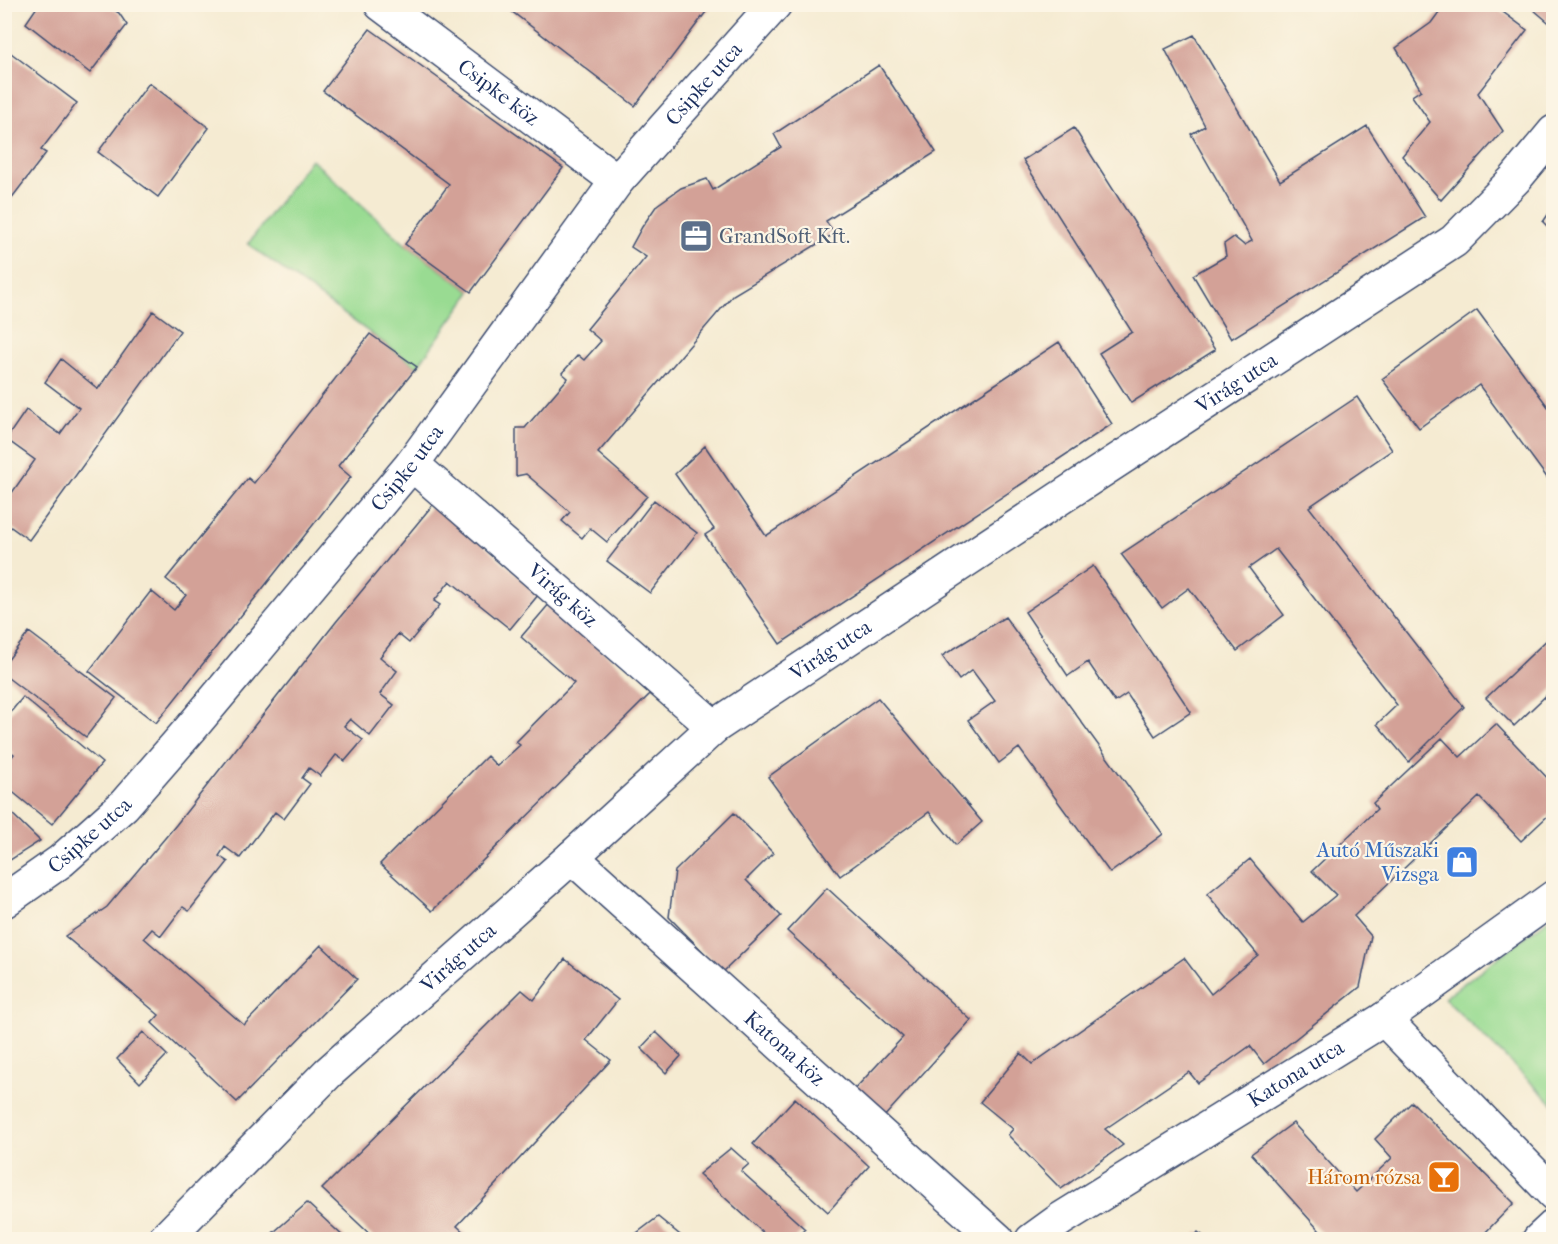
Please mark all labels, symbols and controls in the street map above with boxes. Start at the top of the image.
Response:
street label: Csipke utca [660,37,747,130]
street label: Csipke köz [453,54,544,130]
office icon: GrandSoft Kft. [678,218,714,254]
place label: GrandSoft Kft. [719,224,850,248]
street label: Virág utca [1190,347,1282,419]
street label: Csipke utca [366,420,448,516]
street label: Virág köz [522,558,603,632]
street label: Virág utca [784,614,876,686]
street label: Csipke utca [43,793,137,878]
place label: Autó Műszaki Vizsga [1315,838,1439,886]
shop icon: Autó Műszaki Vizsga [1444,844,1480,880]
street label: Virág utca [415,918,501,998]
street label: Katona köz [739,1006,830,1091]
street label: Katona utca [1244,1035,1348,1112]
bar icon: Három rózsa [1426,1159,1462,1195]
place label: Három rózsa [1307,1165,1421,1189]

